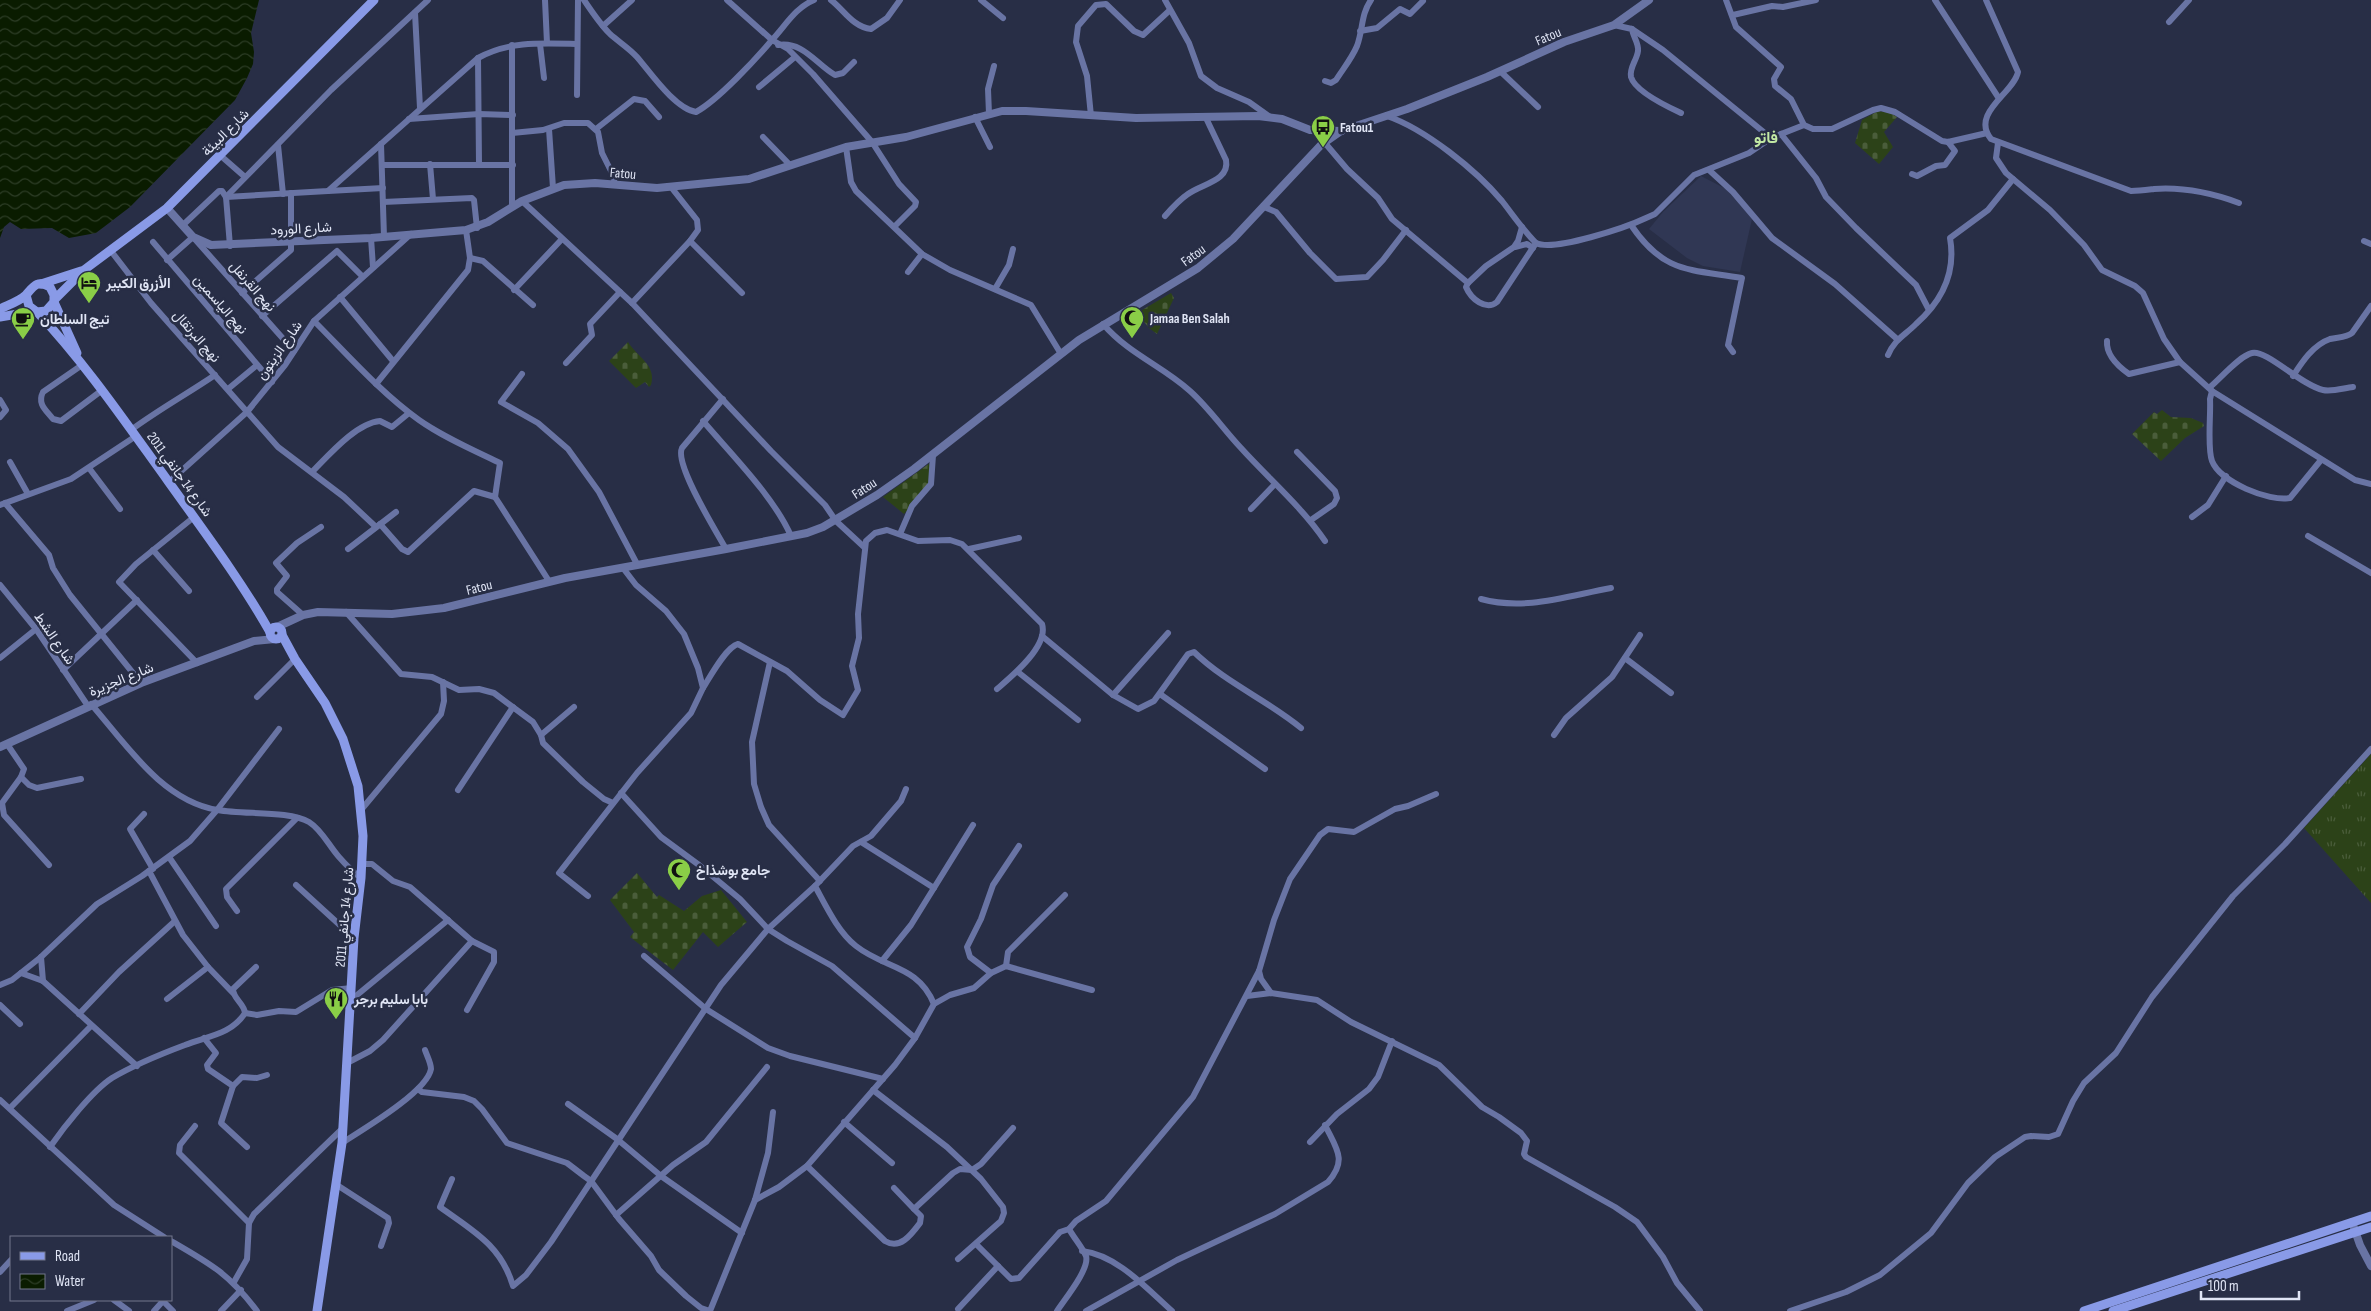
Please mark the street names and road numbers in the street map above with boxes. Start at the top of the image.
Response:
street label: Fatou [1533,23,1564,49]
street label: شارع البيئة [198,105,254,161]
street label: Fatou [609,164,637,183]
street label: شارع الورود [270,218,332,241]
street label: Fatou [1178,241,1209,270]
street label: نهج القرنفل [224,257,279,317]
street label: نهج الياسمين [189,271,251,339]
street label: نهج البرتقال [168,307,224,367]
street label: شارع الزيتون [253,317,308,384]
street label: شارع 14 جانفي 2011 [141,429,216,522]
street label: Fatou [849,474,880,503]
street label: Fatou [464,576,494,599]
street label: شارع الشط [29,609,79,669]
street label: شارع الجزيرة [86,659,157,702]
street label: شارع 14 جانفي 2011 [332,866,360,968]

